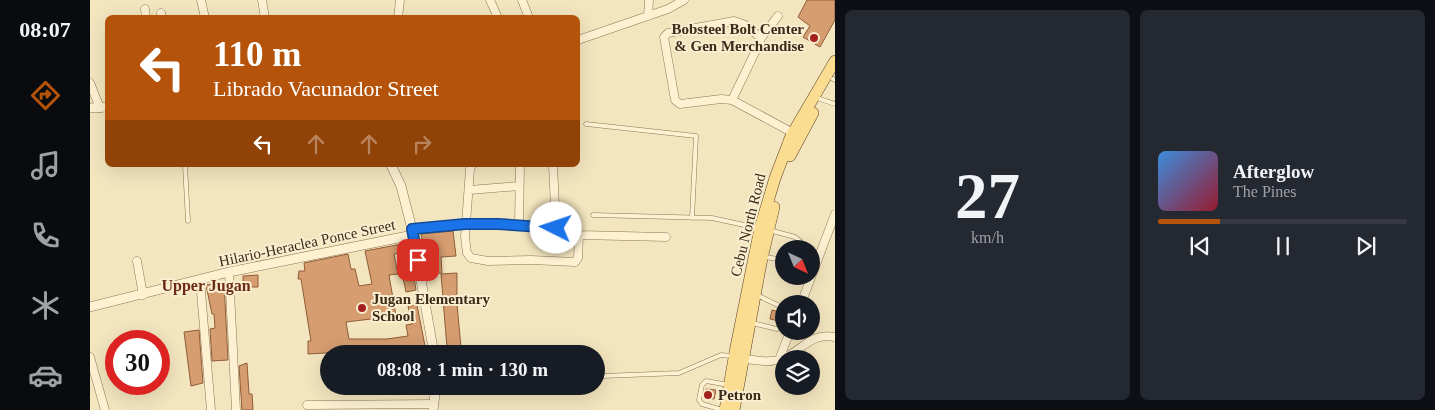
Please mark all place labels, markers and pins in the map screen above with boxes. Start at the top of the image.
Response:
place label: Bobsteel Bolt Center & Gen Merchandise [672,21,804,54]
marker: Bobsteel Bolt Center & Gen Merchandise [808,32,820,44]
pin [397,239,439,281]
place label: Jugan Elementary School [372,291,490,324]
marker: Jugan Elementary School [356,302,368,314]
place label: Petron [718,387,762,403]
marker: Petron [702,389,714,401]

